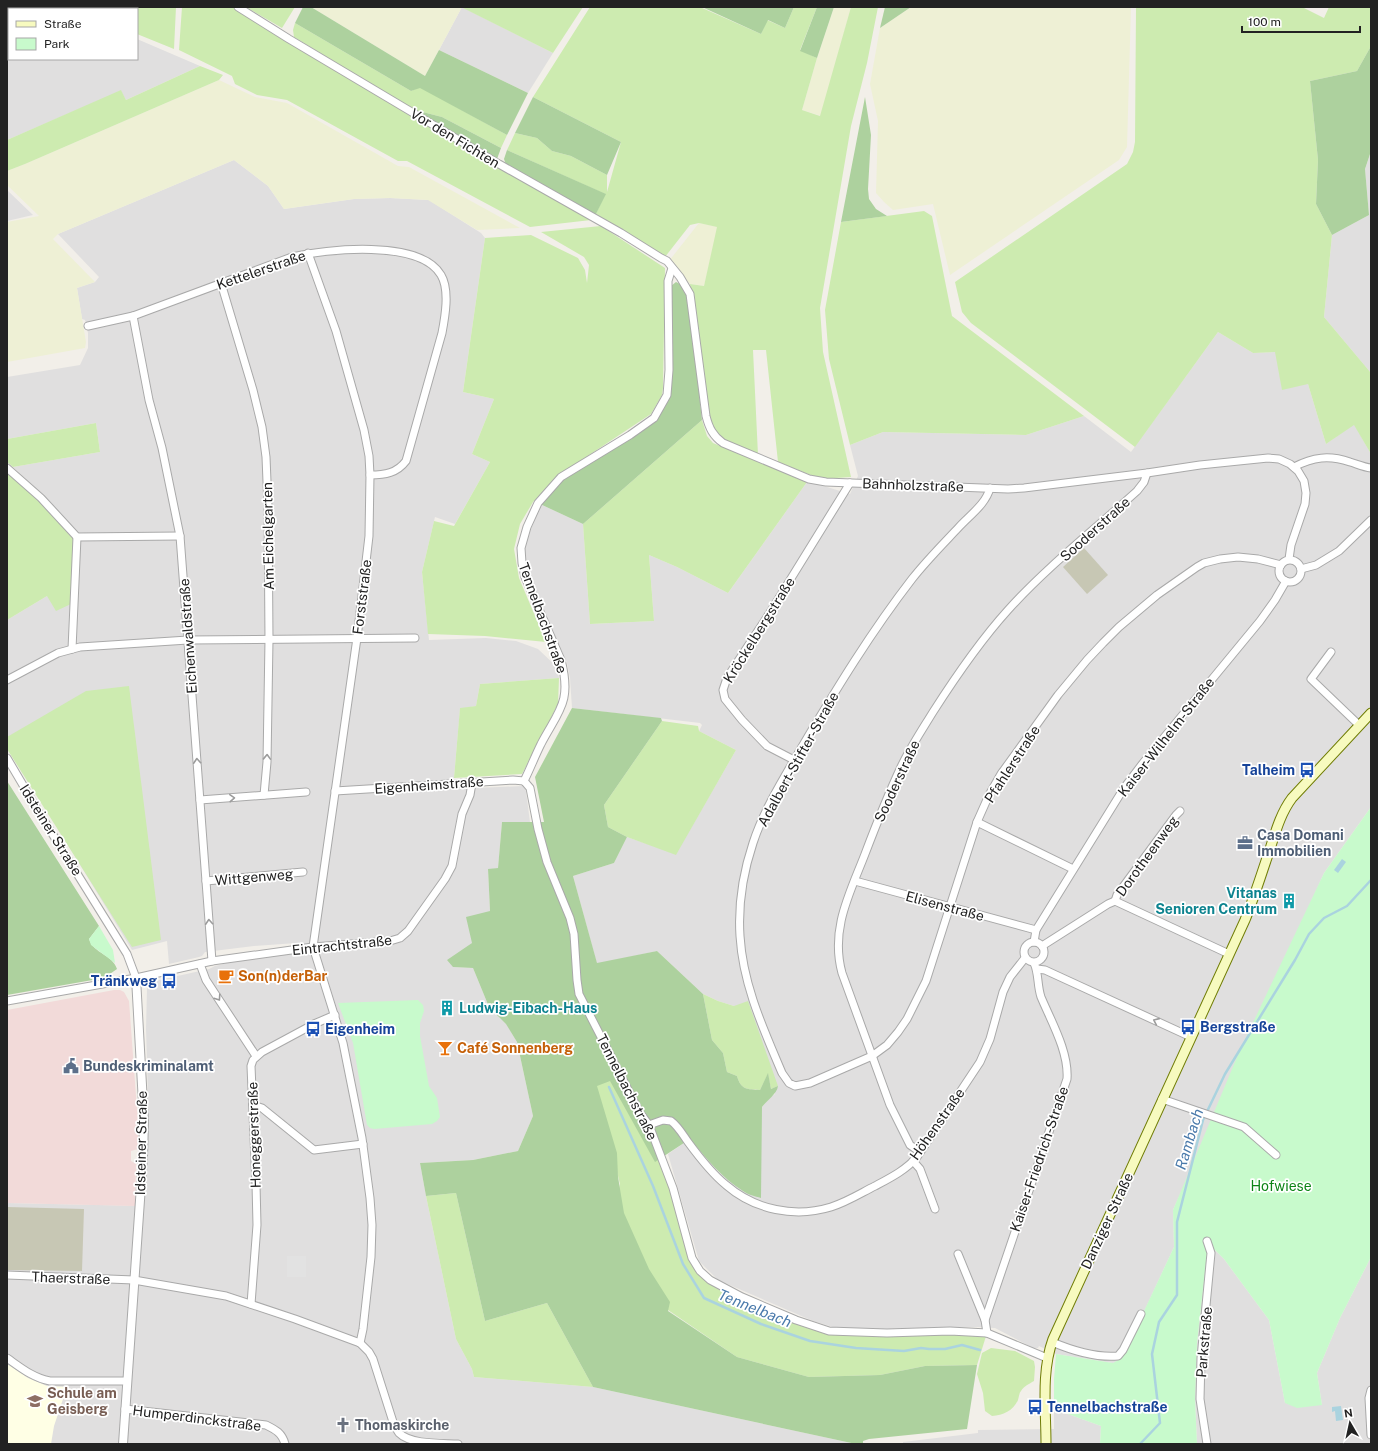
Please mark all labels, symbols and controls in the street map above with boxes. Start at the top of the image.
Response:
legend [8,8,138,60]
scale bar [1242,8,1360,34]
text: 100 m [1248,15,1281,29]
text: Straße [44,17,82,31]
text: Park [44,37,70,51]
street label: Vor den Fichten [407,105,503,171]
street label: Kettelerstraße [214,247,308,293]
street label: Bahnholzstraße [862,475,964,495]
street label: Am Eichelgarten [259,482,277,590]
street label: Sooderstraße [1057,493,1133,565]
street label: Forststraße [349,559,375,635]
street label: Tennelbachstraße [516,560,570,676]
street label: Kröckelbergstraße [720,574,798,686]
street label: Eichenwaldstraße [176,578,200,694]
street label: Kaiser-Wilhelm-Straße [1115,674,1217,800]
street label: Adalbert-Stifter-Straße [754,689,842,829]
street label: Pfahlerstraße [981,722,1043,806]
street label: Sooderstraße [871,737,923,824]
one-way arrow [262,754,271,760]
one-way arrow [193,758,202,764]
bus stop icon: Talheim [1298,761,1316,779]
place label: Talheim [1242,762,1295,778]
street label: Eigenheimstraße [374,773,484,797]
street label: Idsteiner Straße [17,781,85,879]
one-way arrow [229,793,235,802]
street label: Dorotheenweg [1113,813,1182,899]
place label: Casa Domani Immobilien [1257,827,1344,859]
office icon: Casa Domani Immobilien [1236,834,1254,852]
street label: Wittgenweg [214,866,294,888]
place label: Vitanas Senioren Centrum [1155,885,1277,917]
street label: Elisenstraße [904,888,986,924]
building icon: Vitanas Senioren Centrum [1280,892,1298,910]
one-way arrow [204,919,213,925]
street label: Eintrachtstraße [291,932,393,958]
cafe icon: Son(n)derBar [217,967,235,985]
place label: Son(n)derBar [238,968,328,984]
bus stop icon: Tränkweg [160,972,178,990]
place label: Tränkweg [91,973,157,989]
one-way arrow [213,994,221,1001]
building icon: Ludwig-Eibach-Haus [438,999,456,1017]
place label: Ludwig-Eibach-Haus [459,1000,597,1016]
one-way arrow [1152,1017,1159,1025]
bus stop icon: Bergstraße [1179,1018,1197,1036]
place label: Bergstraße [1200,1019,1276,1035]
bus stop icon: Eigenheim [304,1020,322,1038]
place label: Eigenheim [325,1021,395,1037]
street label: Tennelbachstraße [593,1031,661,1143]
bar icon: Café Sonnenberg [436,1039,454,1057]
place label: Café Sonnenberg [457,1040,573,1056]
public building icon: Bundeskriminalamt [62,1057,80,1075]
place label: Bundeskriminalamt [83,1058,214,1074]
street label: Honeggerstraße [244,1081,264,1188]
street label: Kaiser-Friedrich-Straße [1007,1084,1071,1234]
street label: Höhenstraße [906,1085,968,1163]
street label: Idsteiner Straße [132,1091,150,1195]
water label: Rambach [1172,1106,1206,1172]
street label: Danziger Straße [1078,1170,1136,1272]
park label: Hofwiese [1250,1178,1312,1194]
street label: Thaerstraße [31,1269,111,1287]
water label: Tennelbach [716,1286,794,1330]
street label: Parkstraße [1193,1306,1215,1378]
place label: Schule am Geisberg [47,1385,117,1417]
school or university icon: Schule am Geisberg [26,1392,44,1410]
bus stop icon: Tennelbachstraße [1026,1398,1044,1416]
place label: Tennelbachstraße [1047,1399,1168,1415]
street label: Humperdinckstraße [132,1402,262,1434]
north arrow [1330,1403,1370,1443]
text: N [1343,1407,1354,1420]
church icon: Thomaskirche [334,1416,352,1434]
place label: Thomaskirche [355,1417,449,1433]

